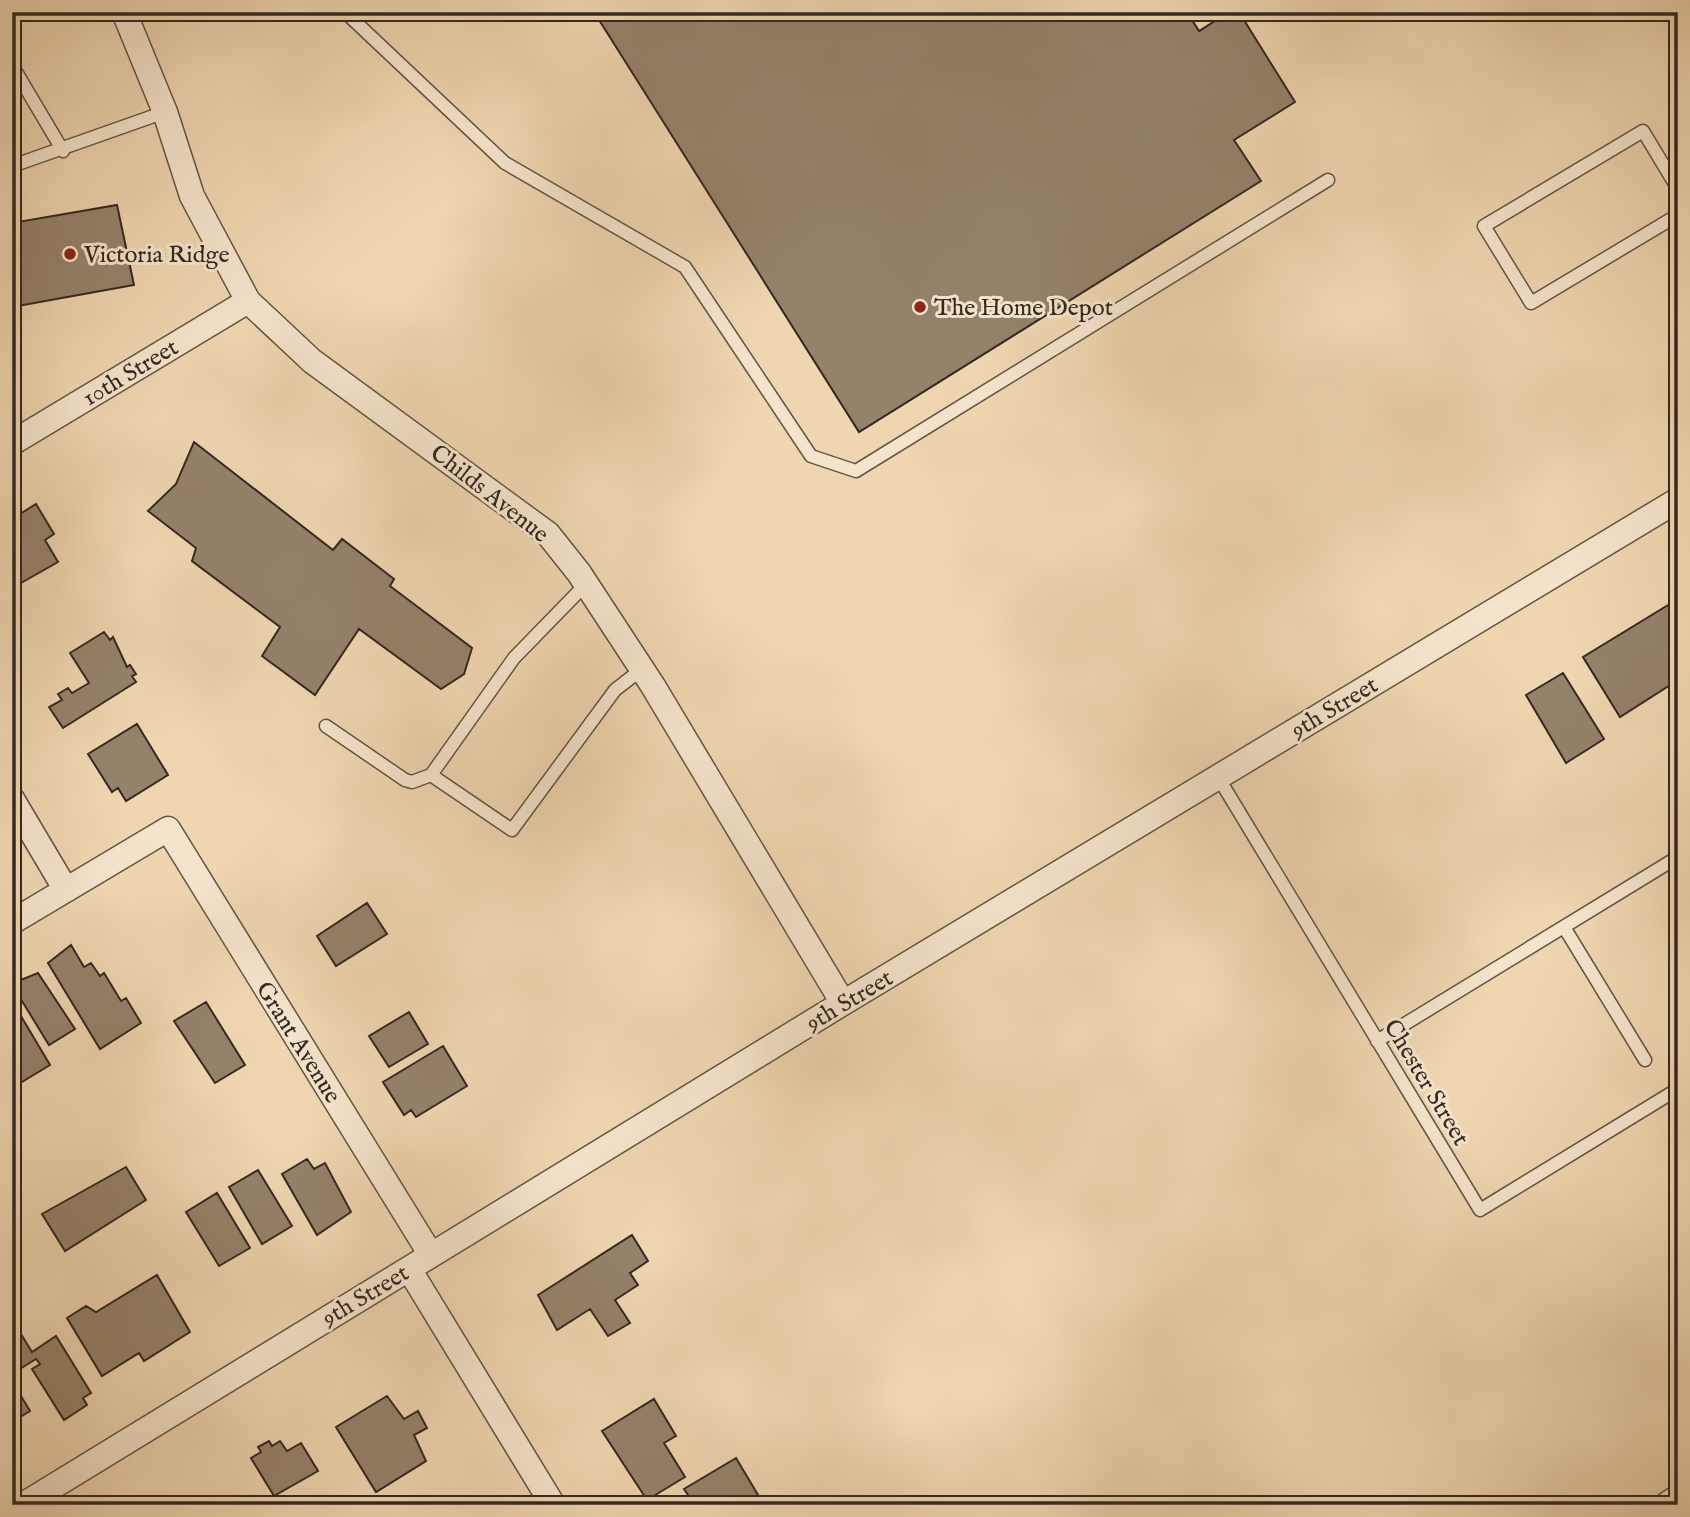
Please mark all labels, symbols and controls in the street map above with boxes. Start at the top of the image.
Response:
place label: Victoria Ridge [83,240,230,271]
marker: Victoria Ridge [62,246,78,262]
place label: The Home Depot [934,293,1113,324]
marker: The Home Depot [912,299,928,315]
street label: 10th Street [77,333,184,414]
street label: Childs Avenue [423,438,555,550]
street label: 9th Street [1285,670,1384,747]
street label: 9th Street [800,963,899,1040]
street label: Grant Avenue [248,976,347,1109]
street label: Chester Street [1376,1014,1476,1152]
street label: 9th Street [316,1258,415,1335]

